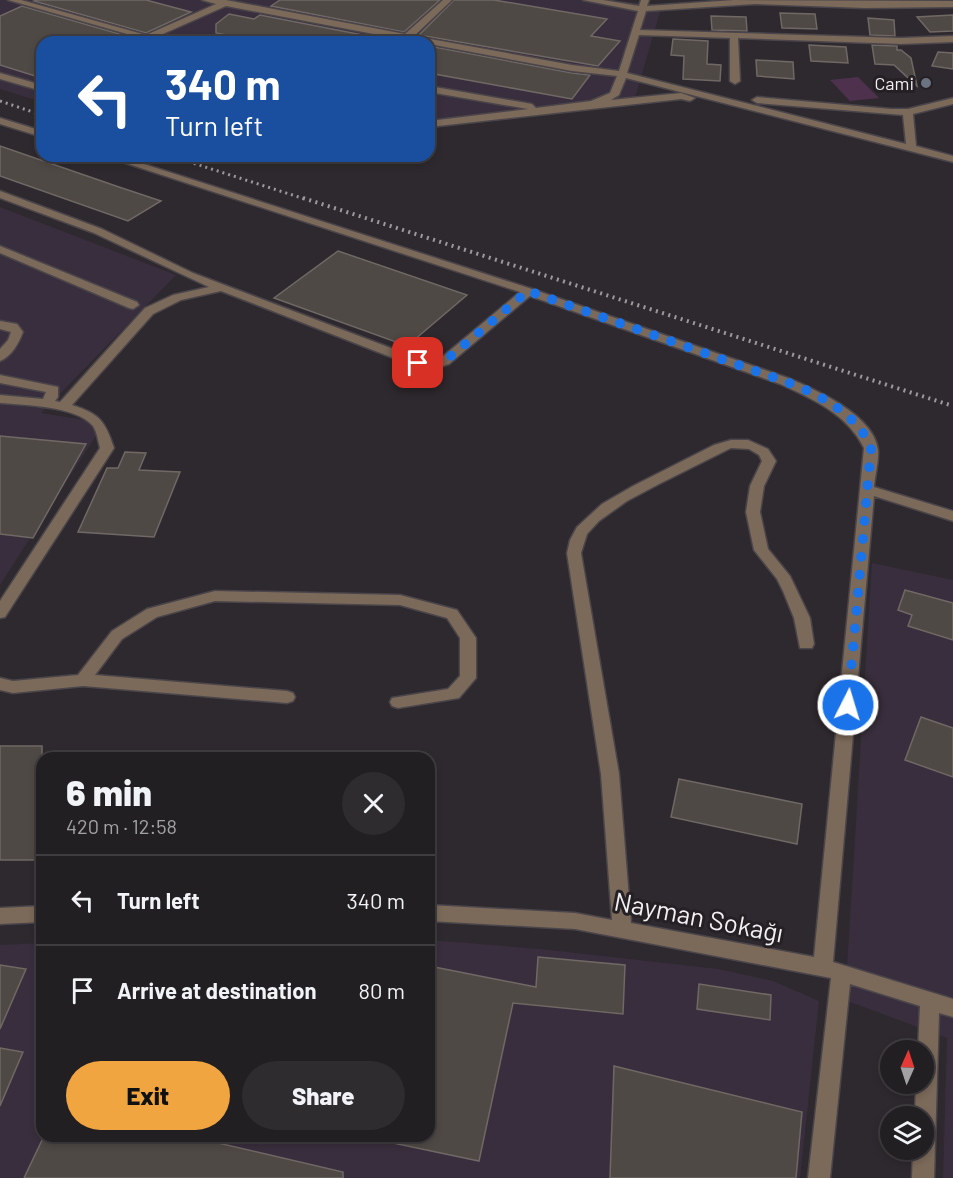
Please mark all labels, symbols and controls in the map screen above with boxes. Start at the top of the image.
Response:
text: 340 m [165,58,281,108]
icon: left [66,60,144,138]
place label: Cami [875,72,914,94]
marker: Cami [919,76,933,90]
text: Turn left [165,109,263,141]
pin [392,337,443,388]
icon: arrive [401,346,434,379]
position arrow [816,673,880,737]
text: 6 min [66,770,152,813]
button: close [342,772,405,835]
text: 420 m · 12:58 [66,814,177,838]
icon: left [66,884,99,917]
street label: Nayman Sokağı [612,884,786,948]
text: Turn left [117,887,200,913]
text: 340 m [347,887,405,913]
icon: arrive [66,974,99,1007]
text: Arrive at destination [117,977,316,1003]
text: 80 m [359,977,405,1003]
north arrow [880,1040,934,1094]
map controls [880,1040,934,1160]
button: Exit [66,1061,230,1130]
button: Share [242,1061,405,1130]
button: layers [880,1106,934,1160]

